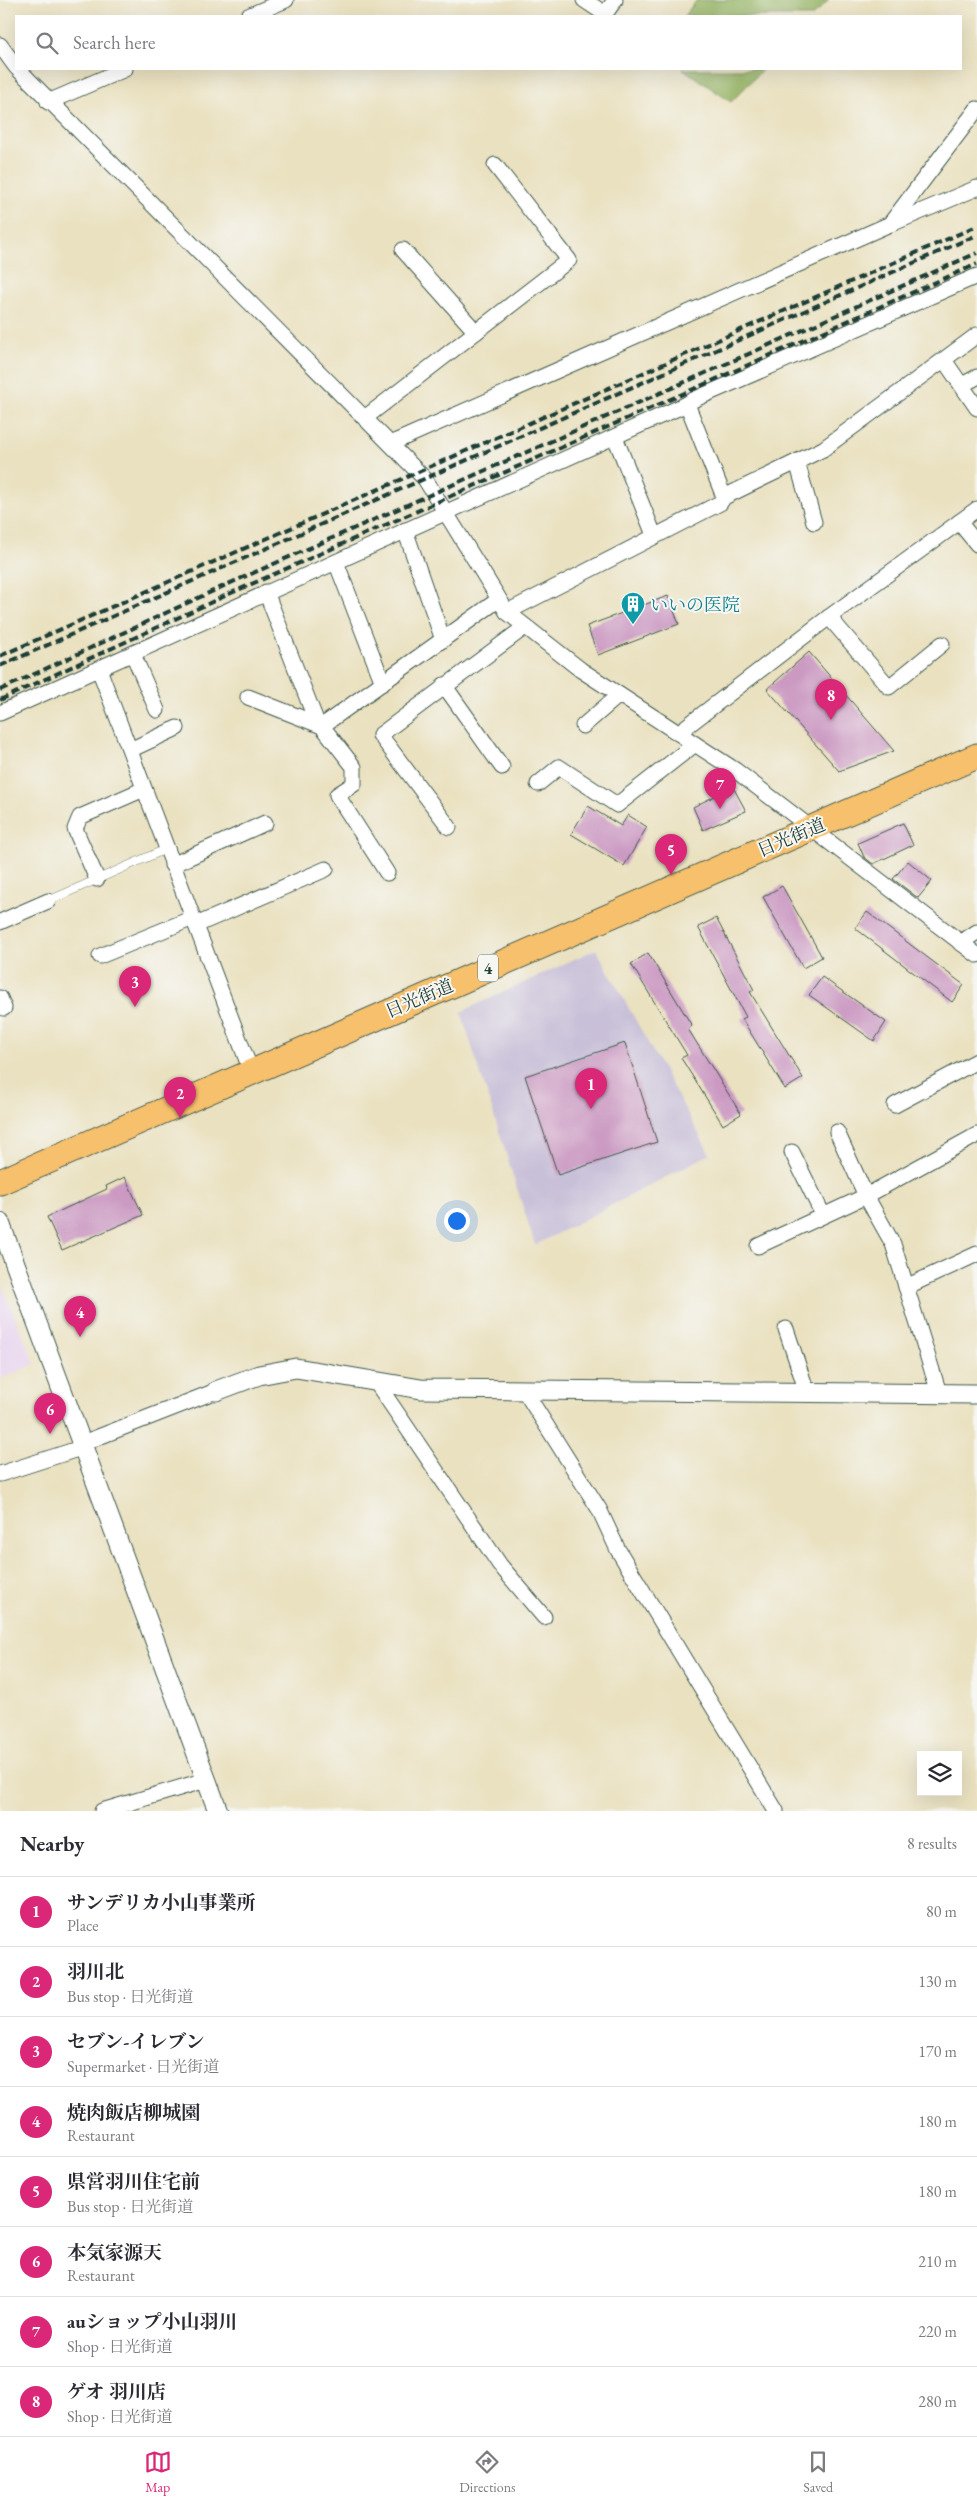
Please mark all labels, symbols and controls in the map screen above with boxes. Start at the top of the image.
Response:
search box [15,15,962,70]
icon: search [33,29,61,57]
text: Search here [73,30,155,55]
building icon: いいの医院 [620,591,646,625]
place label: いいの医院 [650,593,740,616]
pin: 8 [815,679,847,720]
pin: 7 [704,768,736,809]
street label: 日光街道 [753,812,829,862]
pin: 5 [655,834,687,875]
road number: 4 [478,954,498,981]
pin: 3 [119,966,151,1007]
street label: 日光街道 [381,973,457,1023]
pin: 1 [575,1068,607,1109]
pin: 2 [164,1077,196,1118]
your location [444,1208,470,1234]
pin: 4 [64,1296,96,1337]
pin: 6 [34,1393,66,1434]
map controls [917,1751,962,1796]
button: layers [917,1751,962,1796]
text: Nearby [20,1830,84,1857]
text: 8 results [907,1833,957,1854]
text: サンデリカ小山事業所 [67,1890,256,1915]
text: 1 [32,1901,40,1922]
text: 80 m [926,1901,957,1922]
text: Place [67,1915,99,1936]
text: 羽川北 [67,1959,124,1984]
text: 2 [32,1971,40,1992]
text: 130 m [918,1971,957,1992]
text: Bus stop · 日光街道 [67,1986,193,2007]
text: セブン-イレブン [67,2029,205,2054]
text: 3 [32,2041,40,2062]
text: 170 m [918,2041,957,2062]
text: Supermarket · 日光街道 [67,2056,219,2077]
text: 焼肉飯店柳城園 [67,2100,200,2125]
text: 4 [32,2111,40,2132]
text: 180 m [918,2111,957,2132]
text: Restaurant [67,2125,135,2146]
text: 県営羽川住宅前 [67,2169,200,2194]
text: 5 [32,2181,40,2202]
text: 180 m [918,2181,957,2202]
text: Bus stop · 日光街道 [67,2196,193,2217]
text: 本気家源天 [67,2240,162,2265]
text: 6 [32,2251,40,2272]
text: 210 m [918,2251,957,2272]
text: Restaurant [67,2265,135,2286]
text: auショップ小山羽川 [67,2309,237,2334]
text: 7 [32,2321,40,2342]
text: 220 m [918,2321,957,2342]
text: Shop · 日光街道 [67,2336,173,2357]
text: ゲオ 羽川店 [67,2379,166,2404]
text: 8 [32,2391,40,2412]
text: 280 m [918,2391,957,2412]
text: Shop · 日光街道 [67,2406,173,2427]
tab: Map [144,2448,172,2496]
tab: Directions [459,2448,516,2496]
tab: Saved [803,2448,833,2496]

